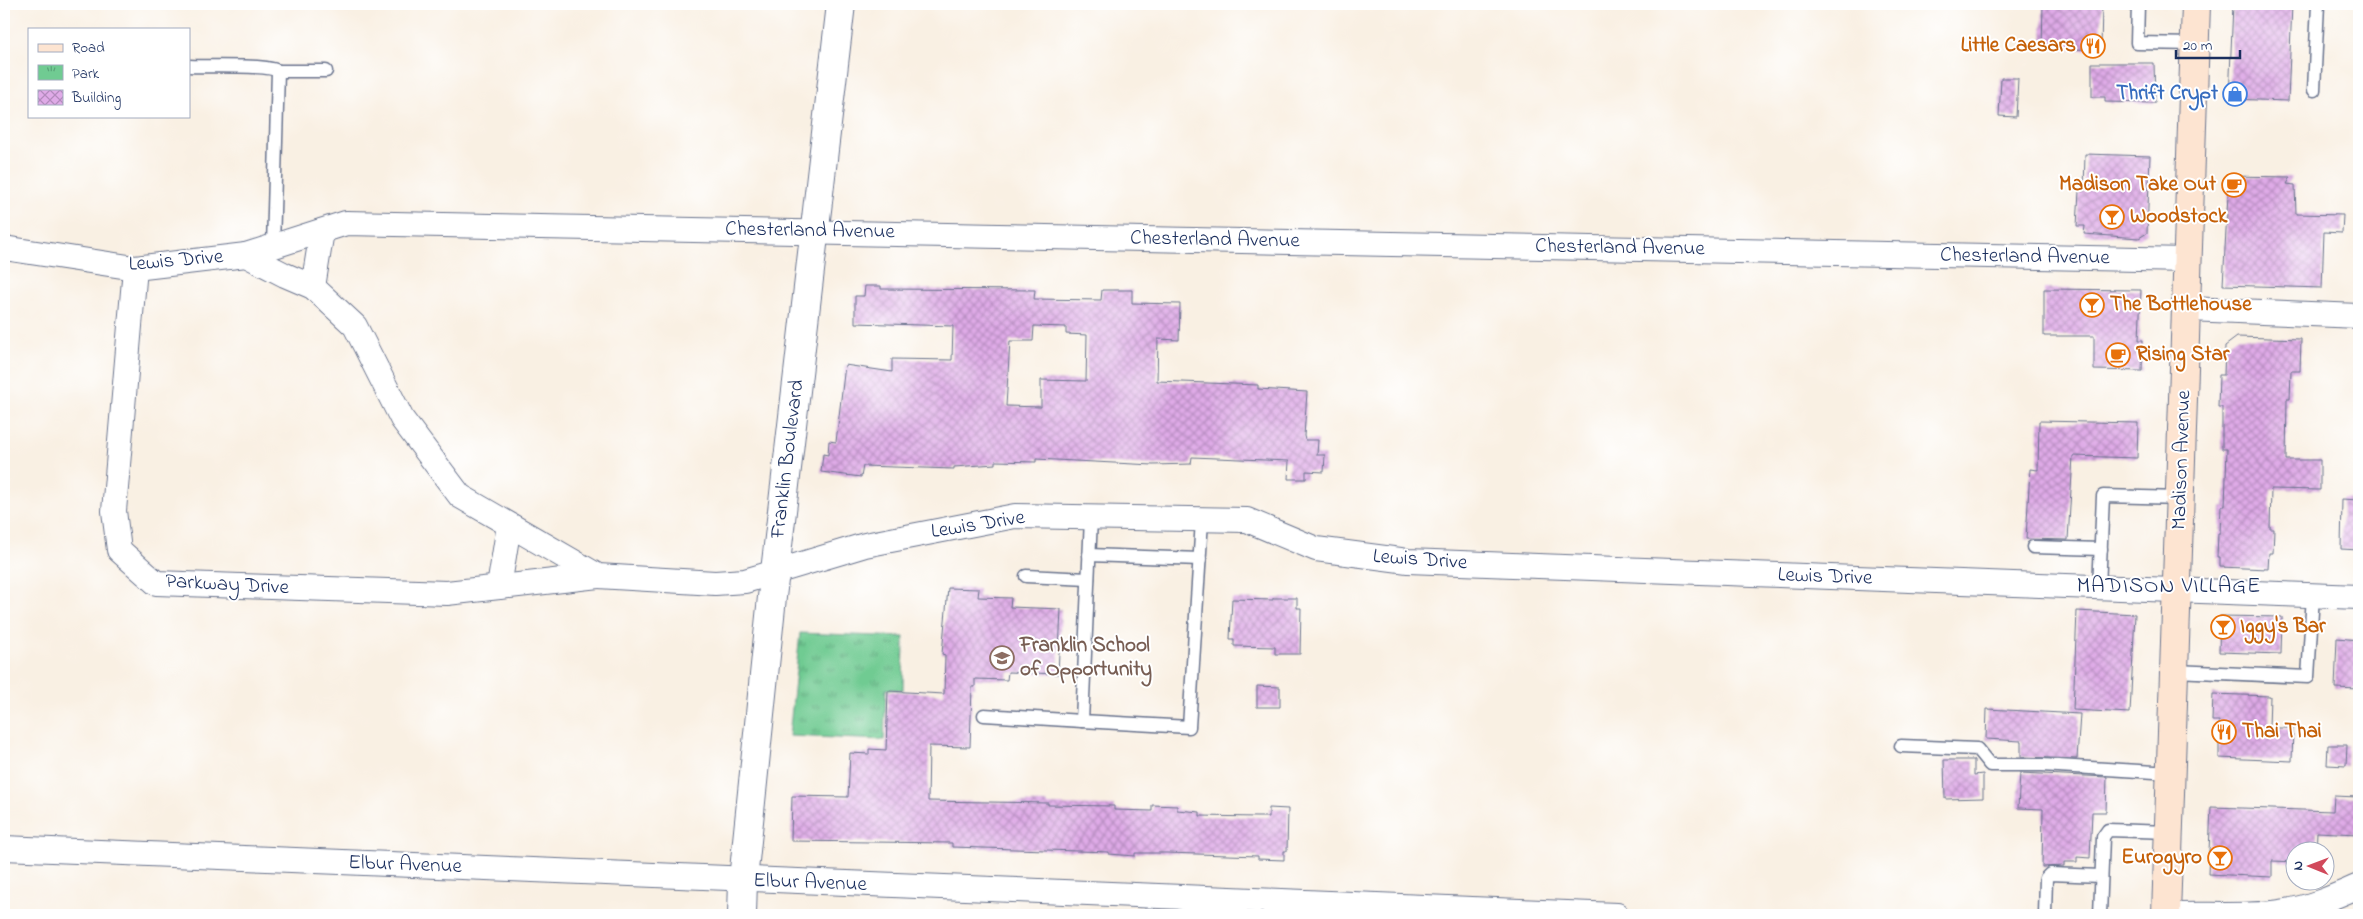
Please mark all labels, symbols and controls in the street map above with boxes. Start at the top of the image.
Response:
legend [28,28,190,118]
scale bar [2176,28,2239,60]
place label: Little Caesars [1961,31,2076,61]
restaurant icon: Little Caesars [2080,33,2106,59]
text: 20 m [2183,35,2213,57]
text: Road [72,37,105,59]
text: Park [72,63,100,85]
place label: Thrift Crypt [2116,79,2219,111]
shop icon: Thrift Crypt [2222,81,2248,107]
text: Building [71,87,121,110]
place label: Madison Take Out [2059,170,2217,200]
cafe icon: Madison Take Out [2221,172,2247,198]
place label: Woodstock [2130,202,2228,232]
bar icon: Woodstock [2099,204,2125,230]
street label: Chesterland Avenue [725,215,896,247]
street label: Chesterland Avenue [1130,224,1301,256]
street label: Chesterland Avenue [1535,232,1706,264]
street label: Chesterland Avenue [1940,241,2111,273]
street label: Lewis Drive [128,242,225,280]
place label: The Bottlehouse [2110,290,2252,320]
bar icon: The Bottlehouse [2079,292,2105,318]
place label: Rising Star [2136,340,2230,372]
cafe icon: Rising Star [2105,342,2131,368]
street label: Franklin Boulevard [763,378,813,541]
street label: Madison Avenue [2165,389,2199,530]
street label: Lewis Drive [929,503,1028,547]
street label: Lewis Drive [1372,542,1469,578]
street label: Lewis Drive [1777,560,1873,594]
street label: Parkway Drive [164,567,290,605]
district label: MADISON VILLAGE [2077,571,2261,603]
place label: Iggy's Bar [2240,612,2326,644]
bar icon: Iggy's Bar [2210,614,2236,640]
place label: Franklin School of Opportunity [1019,631,1152,687]
school or university icon: Franklin School of Opportunity [989,645,1015,671]
place label: Thai Thai [2242,717,2322,747]
restaurant icon: Thai Thai [2211,719,2237,745]
north arrow [2286,842,2336,892]
place label: Eurogyro [2121,843,2202,875]
bar icon: Eurogyro [2207,845,2233,871]
street label: Elbur Avenue [348,848,463,882]
text: N [2288,861,2309,871]
street label: Elbur Avenue [753,866,868,900]

